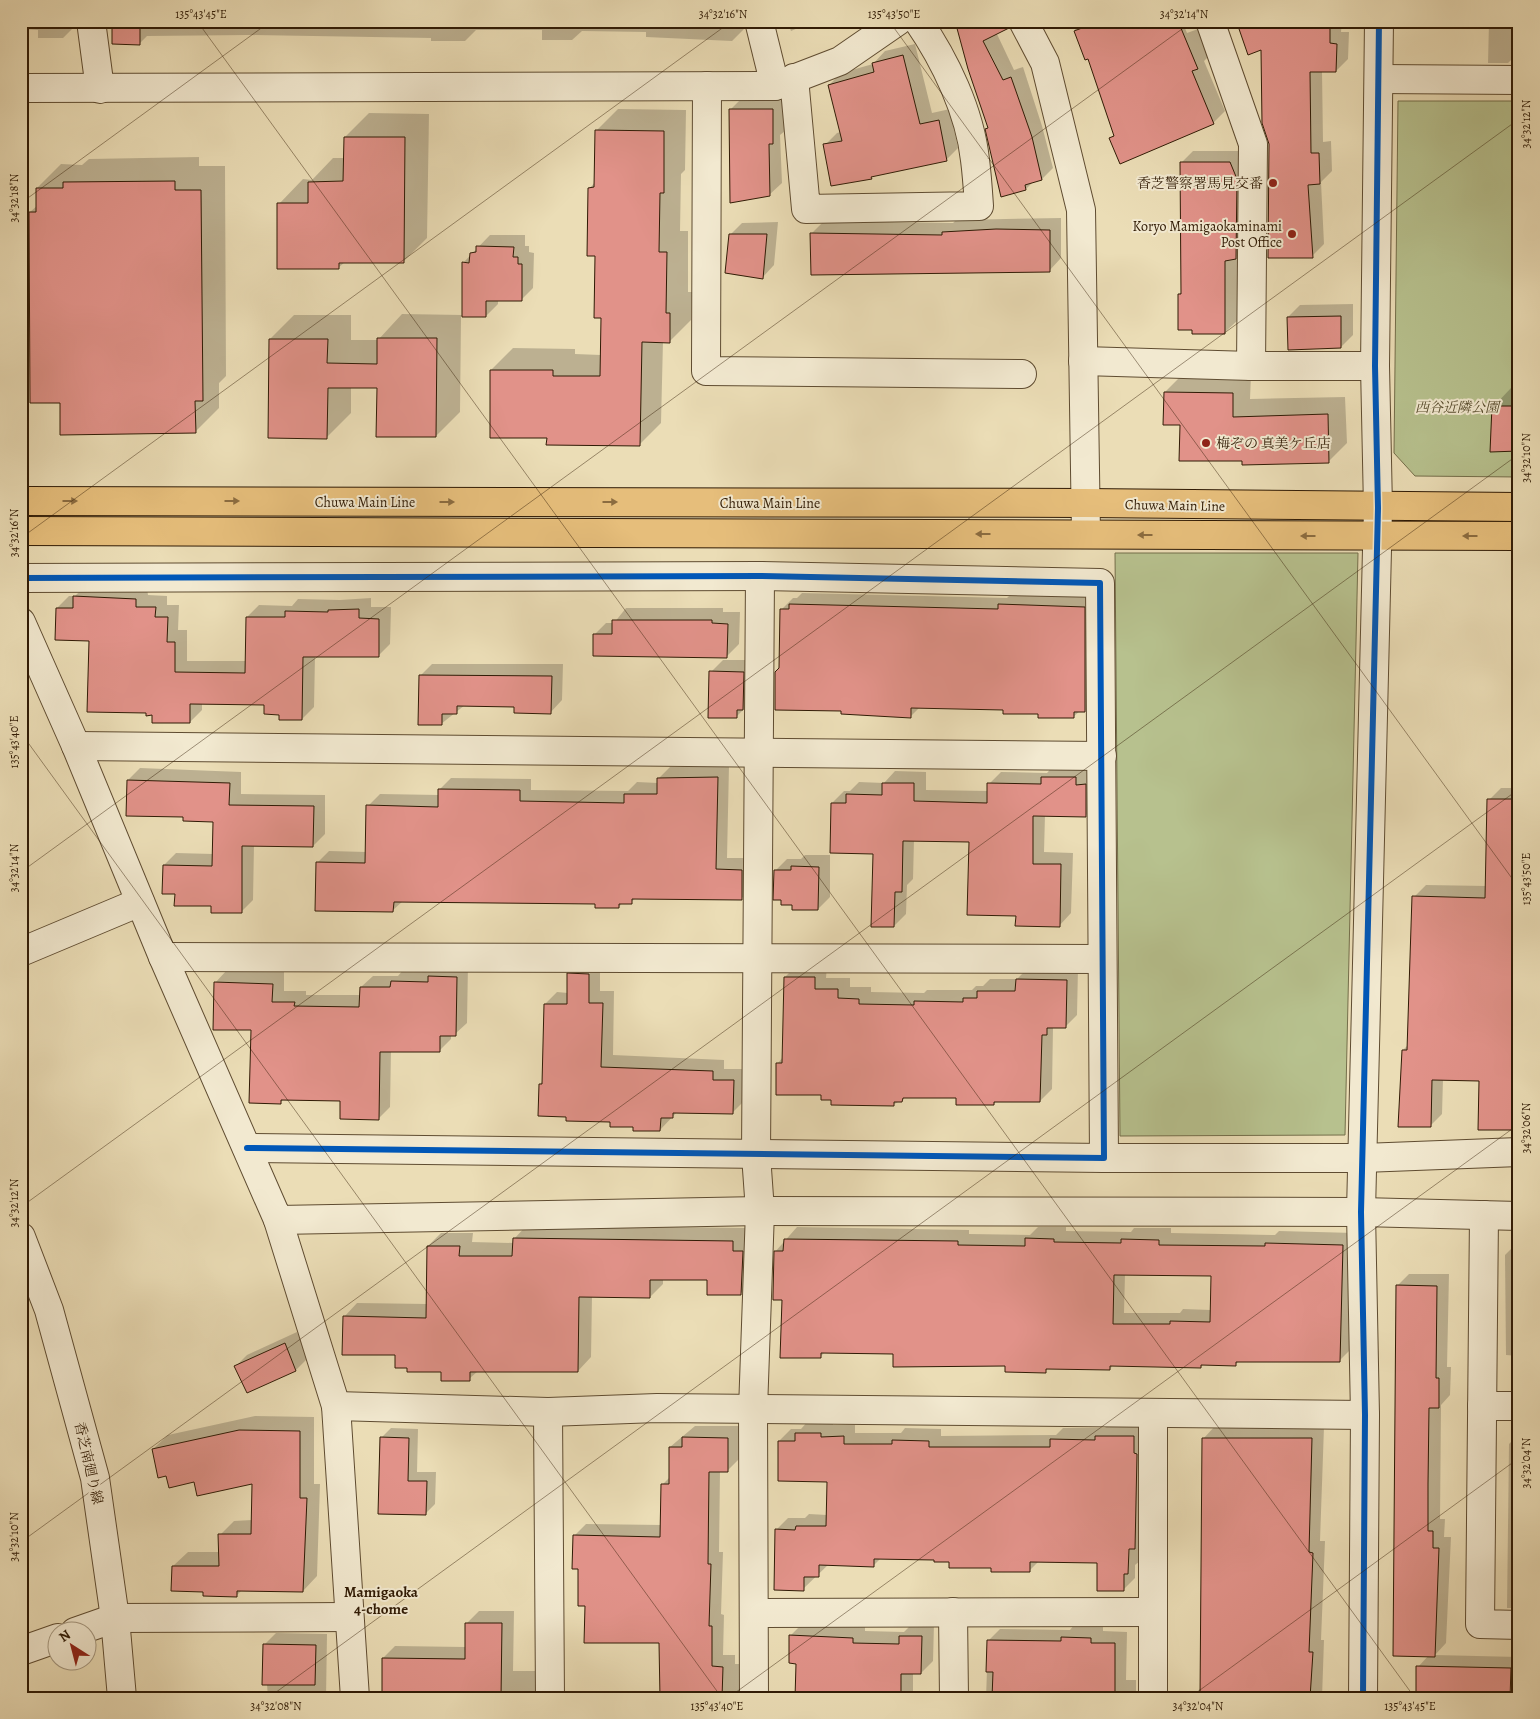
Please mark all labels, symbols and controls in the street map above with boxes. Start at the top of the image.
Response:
text: 135°43'45"E [175,6,227,22]
text: 34°32'16"N [699,6,748,22]
text: 135°43'50"E [868,6,920,22]
text: 34°32'14"N [1160,6,1209,22]
text: 34°32'12"N [1518,99,1534,148]
text: 34°32'18"N [6,173,22,222]
place label: 香芝警察署馬見交番 [1137,174,1263,193]
marker: 香芝警察署馬見交番 [1267,177,1279,189]
place label: Koryo Mamigaokaminami Post Office [1133,217,1282,252]
marker: Koryo Mamigaokaminami Post Office [1286,228,1298,240]
park label: 西谷近隣公園 [1415,398,1501,417]
text: 34°32'10"N [1518,433,1534,483]
place label: 梅ぞの 真美ケ丘店 [1216,434,1331,453]
marker: 梅ぞの 真美ケ丘店 [1200,437,1212,449]
street label: Chuwa Main Line [315,493,415,512]
street label: Chuwa Main Line [720,494,820,513]
street label: Chuwa Main Line [1125,495,1225,516]
one-way arrow [62,497,78,505]
one-way arrow [225,497,241,505]
one-way arrow [440,498,456,506]
one-way arrow [602,498,618,506]
text: 34°32'16"N [6,508,22,557]
one-way arrow [974,530,990,538]
one-way arrow [1137,531,1153,539]
one-way arrow [1299,532,1315,540]
one-way arrow [1462,532,1478,540]
text: 135°43'40"E [6,716,22,768]
text: 34°32'14"N [6,843,22,892]
text: 135°43'50"E [1518,853,1534,905]
text: 34°32'06"N [1518,1102,1534,1154]
text: 34°32'12"N [6,1178,22,1227]
street label: 香芝南廻り線 [70,1420,107,1506]
text: 34°32'04"N [1518,1437,1534,1488]
text: 34°32'10"N [6,1512,22,1562]
district label: Mamigaoka 4-chome [344,1582,419,1619]
north arrow [48,1622,98,1672]
text: N [55,1625,74,1647]
text: 34°32'08"N [250,1698,302,1714]
text: 135°43'40"E [691,1698,743,1714]
text: 34°32'04"N [1173,1698,1224,1714]
text: 135°43'45"E [1384,1698,1436,1714]

